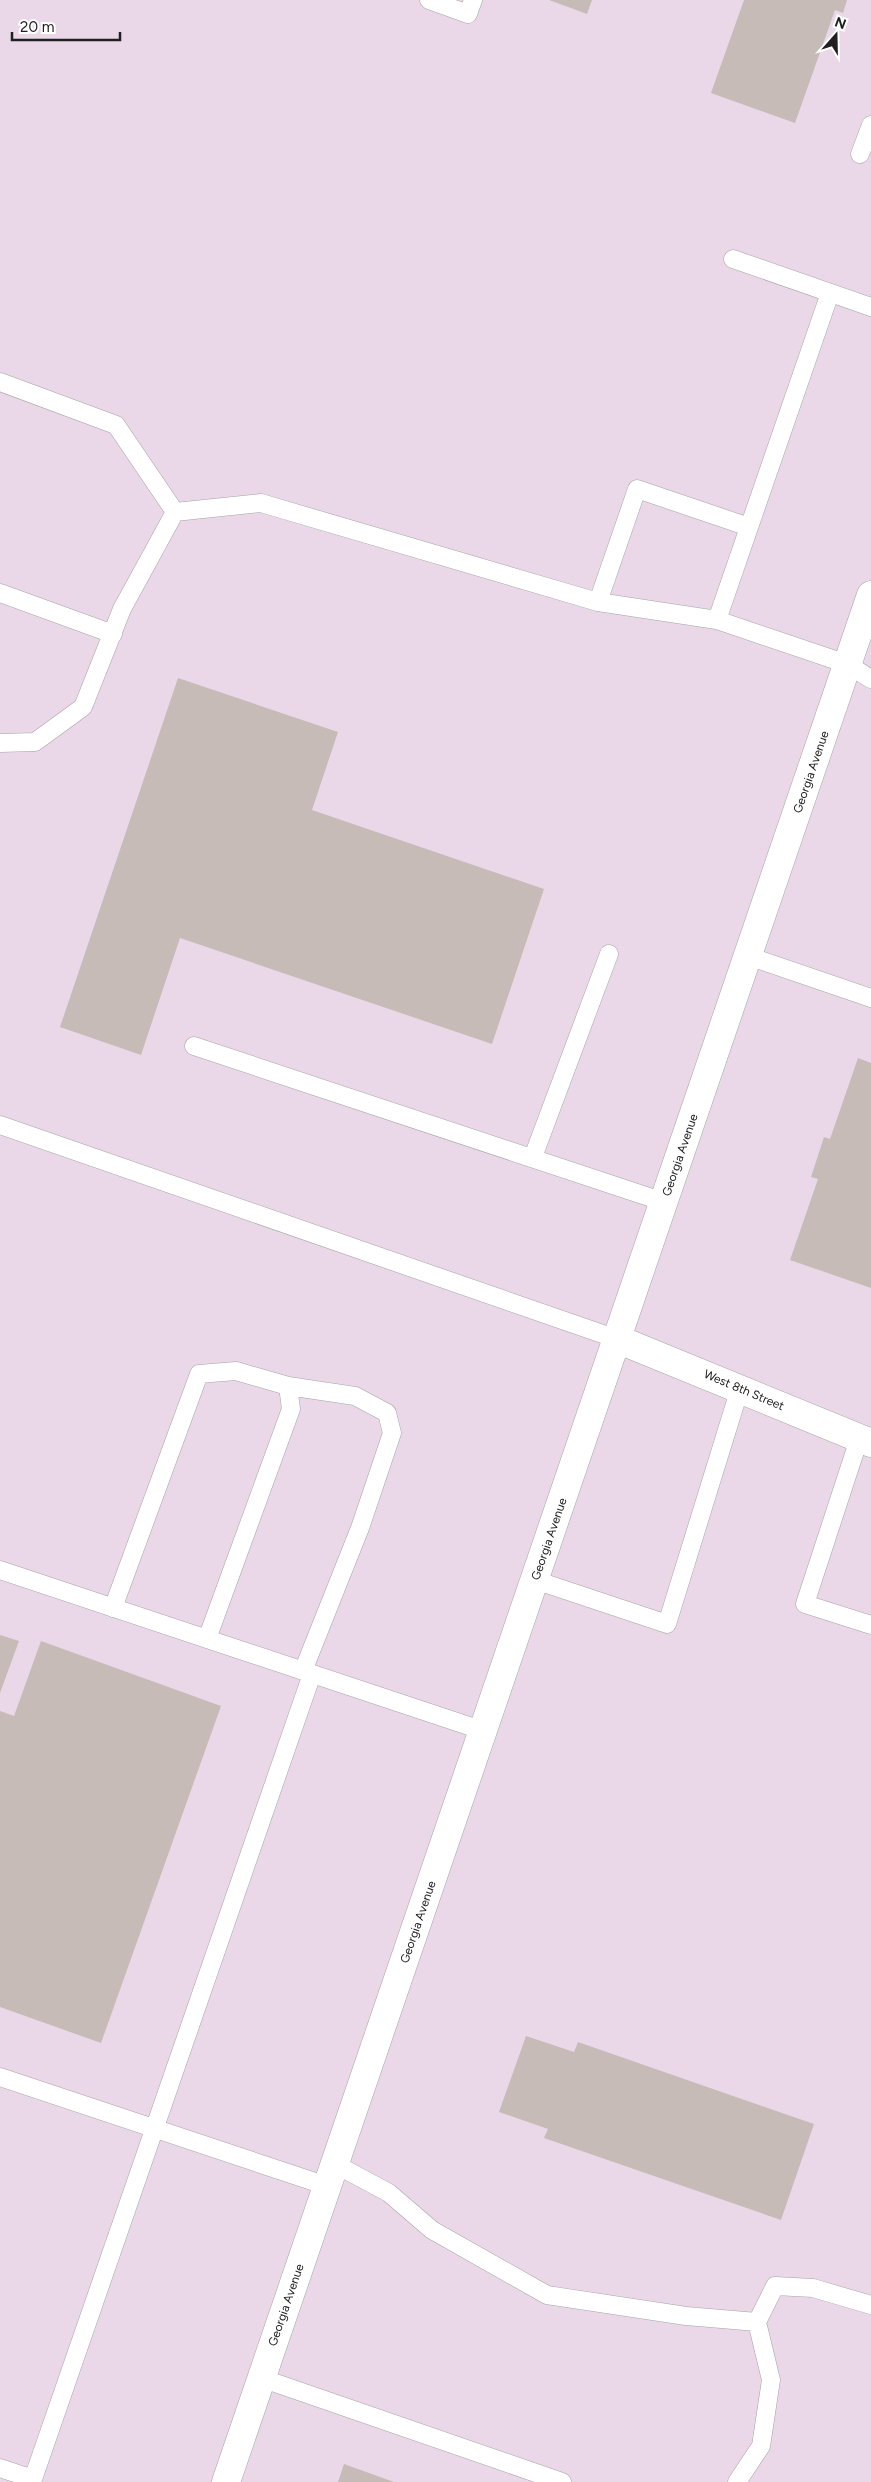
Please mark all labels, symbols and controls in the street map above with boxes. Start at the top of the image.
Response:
scale bar [12,10,120,42]
north arrow [811,10,861,60]
text: N [832,13,848,33]
text: 20 m [20,18,54,36]
street label: Georgia Avenue [790,729,832,815]
street label: Georgia Avenue [659,1112,701,1198]
street label: West 8th Street [702,1367,787,1413]
street label: Georgia Avenue [528,1496,570,1582]
street label: Georgia Avenue [397,1879,439,1965]
street label: Georgia Avenue [265,2262,307,2348]

